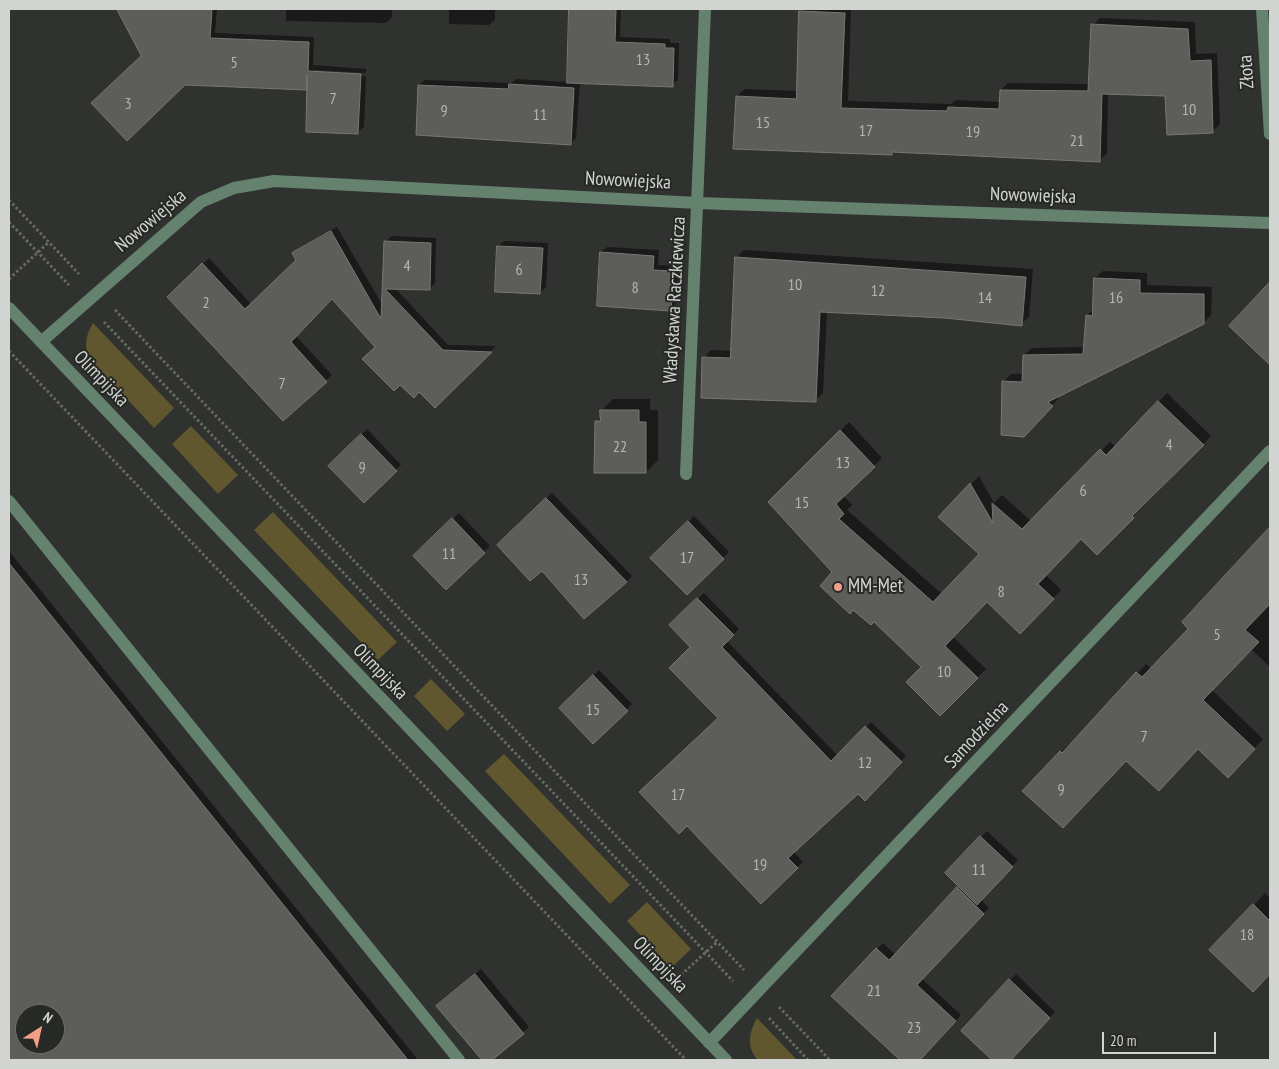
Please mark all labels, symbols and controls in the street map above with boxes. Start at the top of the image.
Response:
house number: 13 [636,50,650,70]
house number: 5 [230,53,238,73]
street label: Złota [1234,54,1260,90]
house number: 7 [329,89,337,109]
house number: 3 [124,94,132,114]
house number: 10 [1182,100,1196,120]
house number: 9 [440,101,448,121]
house number: 11 [533,105,547,125]
house number: 15 [756,113,770,133]
house number: 17 [859,121,873,141]
house number: 19 [966,122,980,142]
house number: 21 [1070,131,1084,151]
street label: Nowowiejska [584,167,672,195]
street label: Nowowiejska [990,183,1076,209]
street label: Nowowiejska [111,185,191,257]
street label: Władysława Raczkiewicza [659,216,691,384]
house number: 4 [403,256,411,276]
house number: 6 [515,260,523,280]
house number: 10 [788,275,802,295]
house number: 8 [631,278,639,298]
house number: 12 [871,281,885,301]
house number: 14 [978,288,992,308]
house number: 16 [1109,288,1123,308]
house number: 2 [202,293,210,313]
street label: Olimpijska [69,346,133,412]
house number: 7 [278,374,286,394]
house number: 4 [1165,435,1173,455]
house number: 22 [613,437,627,457]
house number: 13 [836,453,850,473]
house number: 9 [358,458,366,478]
house number: 6 [1079,481,1087,501]
house number: 15 [795,493,809,513]
house number: 11 [442,544,456,564]
house number: 17 [680,548,694,568]
house number: 13 [574,570,588,590]
place label: MM-Met [848,576,903,598]
marker: MM-Met [832,581,844,593]
house number: 8 [997,582,1005,602]
house number: 5 [1213,625,1221,645]
street label: Olimpijska [348,639,412,705]
house number: 10 [937,662,951,682]
street label: Samodzielna [940,697,1014,773]
house number: 15 [586,700,600,720]
house number: 7 [1140,727,1148,747]
house number: 12 [858,753,872,773]
house number: 9 [1057,780,1065,800]
house number: 17 [671,785,685,805]
house number: 19 [753,855,767,875]
house number: 11 [972,860,986,880]
house number: 18 [1240,925,1254,945]
street label: Olimpijska [628,932,692,998]
house number: 21 [867,981,881,1001]
north arrow [15,1004,65,1054]
text: N [40,1008,56,1027]
house number: 23 [907,1018,921,1038]
scale bar [1104,1022,1218,1054]
text: 20 m [1110,1031,1136,1050]

